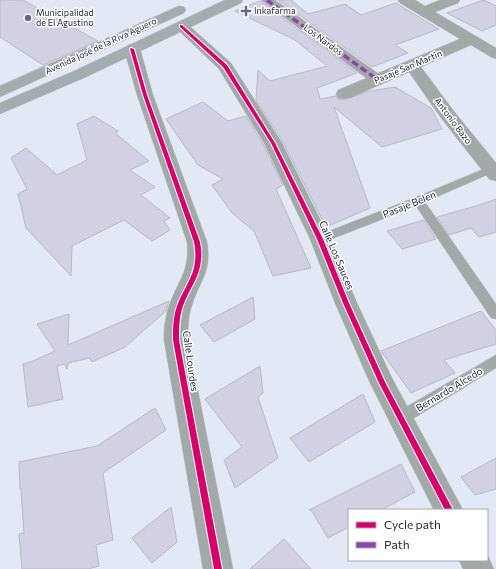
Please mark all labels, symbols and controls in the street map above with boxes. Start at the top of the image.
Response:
place label: Inkafarma [254,5,296,16]
marker: Inkafarma [241,6,251,16]
place label: Municipalidad de El Agustino [36,7,94,28]
marker: Municipalidad de El Agustino [23,13,33,23]
street label: Avenida José de la Riva Aguero [43,15,158,76]
street label: Los Nardos [302,22,345,57]
street label: Pasaje San Martin [372,47,443,86]
street label: Antonio Bazo [432,95,474,146]
street label: Pasaje Belen [381,188,437,220]
street label: Calle Los Sauces [317,219,357,292]
street label: Calle Lourdes [181,330,201,393]
street label: Bernardo Alcedo [414,364,485,414]
legend [348,509,488,561]
text: Cycle path [384,517,441,531]
text: Path [384,537,410,551]

